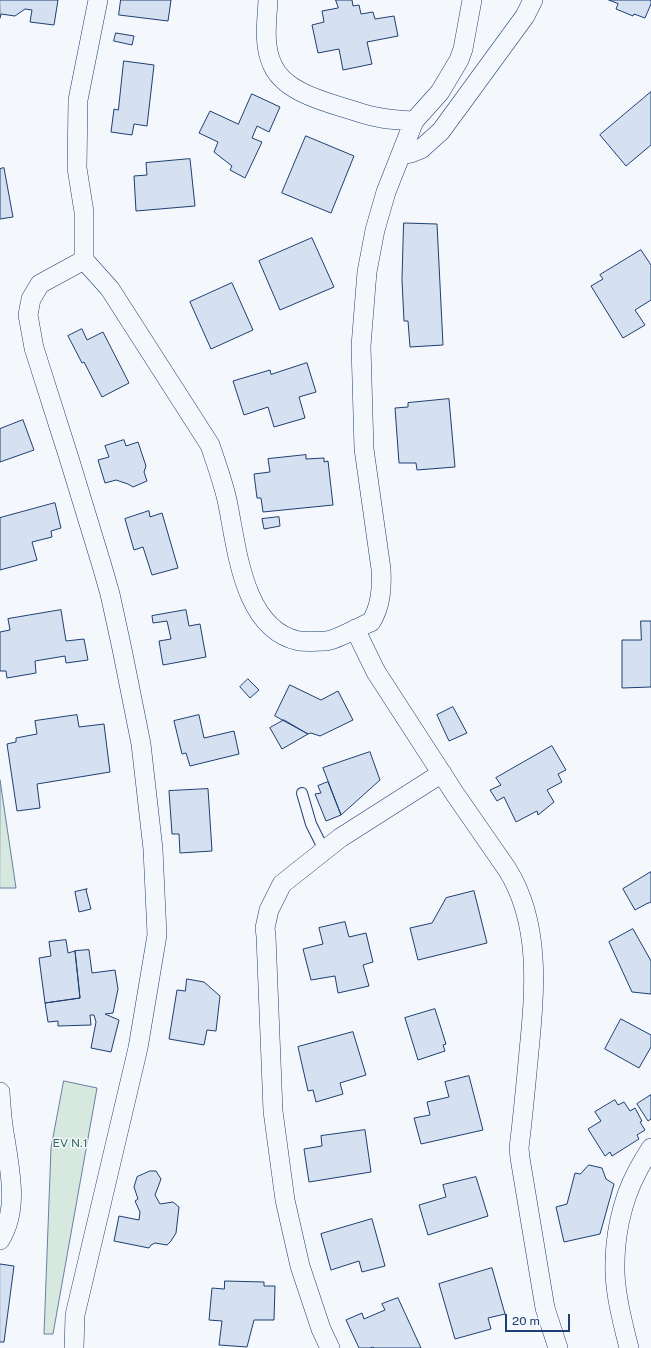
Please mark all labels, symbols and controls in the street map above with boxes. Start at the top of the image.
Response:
park label: EV N.1 [52,1136,88,1150]
scale bar [507,1306,572,1332]
text: 20 m [512,1314,540,1328]

